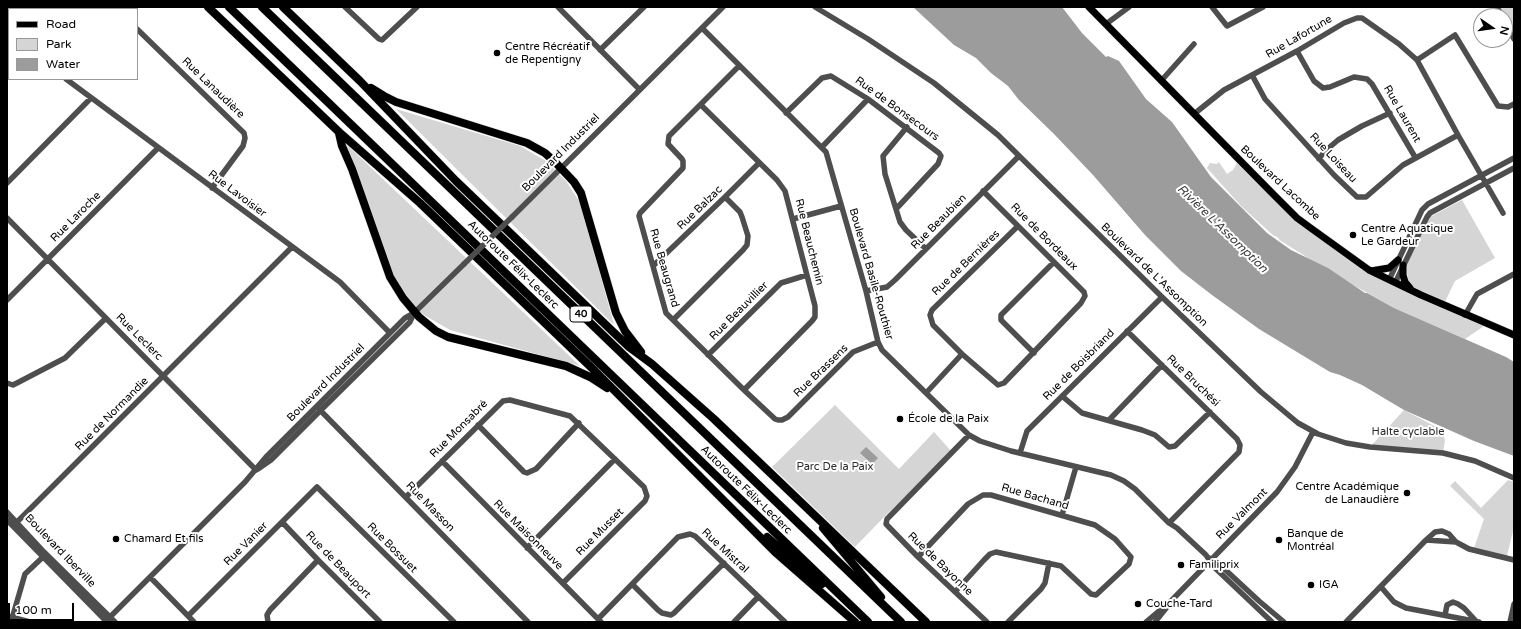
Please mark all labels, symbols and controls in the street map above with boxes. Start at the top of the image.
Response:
legend [8,8,138,80]
north arrow [1473,8,1513,48]
street label: Rue Lafortune [1263,13,1335,61]
text: Road [46,17,76,31]
text: N [1497,25,1512,36]
text: Park [46,37,72,51]
place label: Centre Récréatif de Repentigny [505,40,590,66]
marker: Centre Récréatif de Repentigny [492,48,502,58]
street label: Rue Lanaudière [179,55,247,121]
text: Water [46,57,80,71]
street label: Rue de Bonsecours [852,74,942,144]
street label: Rue Laurent [1380,83,1424,145]
street label: Boulevard Industriel [519,111,603,195]
street label: Rue Loiseau [1306,130,1360,186]
street label: Boulevard Lacombe [1237,143,1323,223]
street label: Rue Lavoisier [205,168,269,220]
water label: Rivière L'Assomption [1174,182,1270,276]
street label: Rue Balzac [675,183,725,233]
street label: Rue Laroche [48,189,104,245]
street label: Rue Beaubien [909,192,969,252]
street label: Rue Beauchemin [792,197,826,287]
street label: Rue de Bordeaux [1008,201,1080,273]
street label: Boulevard Basile-Routhier [846,207,896,341]
street label: Autoroute Félix-Leclerc [465,218,561,312]
street label: Boulevard de L'Assomption [1098,221,1210,329]
place label: Centre Aquatique Le Gardeur [1361,222,1453,248]
street label: Rue Beaugrand [646,227,682,309]
street label: Rue de Bernières [929,227,1003,299]
marker: Centre Aquatique Le Gardeur [1348,230,1358,240]
street label: Rue Beauvillier [707,279,771,343]
road number: 40 [570,306,592,322]
street label: Rue Leclerc [113,311,165,363]
street label: Rue de Boisbriand [1041,327,1117,403]
street label: Boulevard Industriel [284,341,368,425]
street label: Rue Brassens [791,342,851,400]
street label: Rue Bruchési [1164,352,1222,410]
street label: Rue de Normandie [73,375,151,453]
street label: Rue Monsabré [427,397,491,461]
place label: École de la Paix [908,412,989,426]
marker: École de la Paix [895,414,905,424]
park label: Halte cyclable [1372,425,1444,439]
street label: Autoroute Félix-Leclerc [698,443,794,537]
park label: Parc De la Paix [797,460,873,474]
street label: Rue Masson [403,479,457,535]
place label: Centre Académique de Lanaudière [1295,480,1399,506]
street label: Rue Bachand [1000,481,1070,513]
street label: Rue Valmont [1214,486,1270,542]
marker: Centre Académique de Lanaudière [1402,488,1412,498]
street label: Rue Maisonneuve [490,497,566,573]
street label: Rue Musset [573,505,627,559]
street label: Boulevard Iberville [22,512,98,590]
street label: Rue Vanier [221,519,271,569]
street label: Rue Bossuet [364,520,420,576]
street label: Rue Mistral [699,526,751,576]
place label: Banque de Montréal [1287,527,1343,553]
street label: Rue de Beauport [303,529,373,601]
street label: Rue de Bayonne [905,530,975,598]
place label: Chamard Et fils [124,532,204,546]
marker: Chamard Et fils [111,534,121,544]
marker: Banque de Montréal [1274,535,1284,545]
place label: Familiprix [1189,558,1239,572]
marker: Familiprix [1176,560,1186,570]
place label: IGA [1319,578,1339,592]
marker: IGA [1306,580,1316,590]
scale bar [10,595,76,621]
place label: Couche-Tard [1146,597,1212,611]
marker: Couche-Tard [1133,599,1143,609]
text: 100 m [15,603,52,617]

